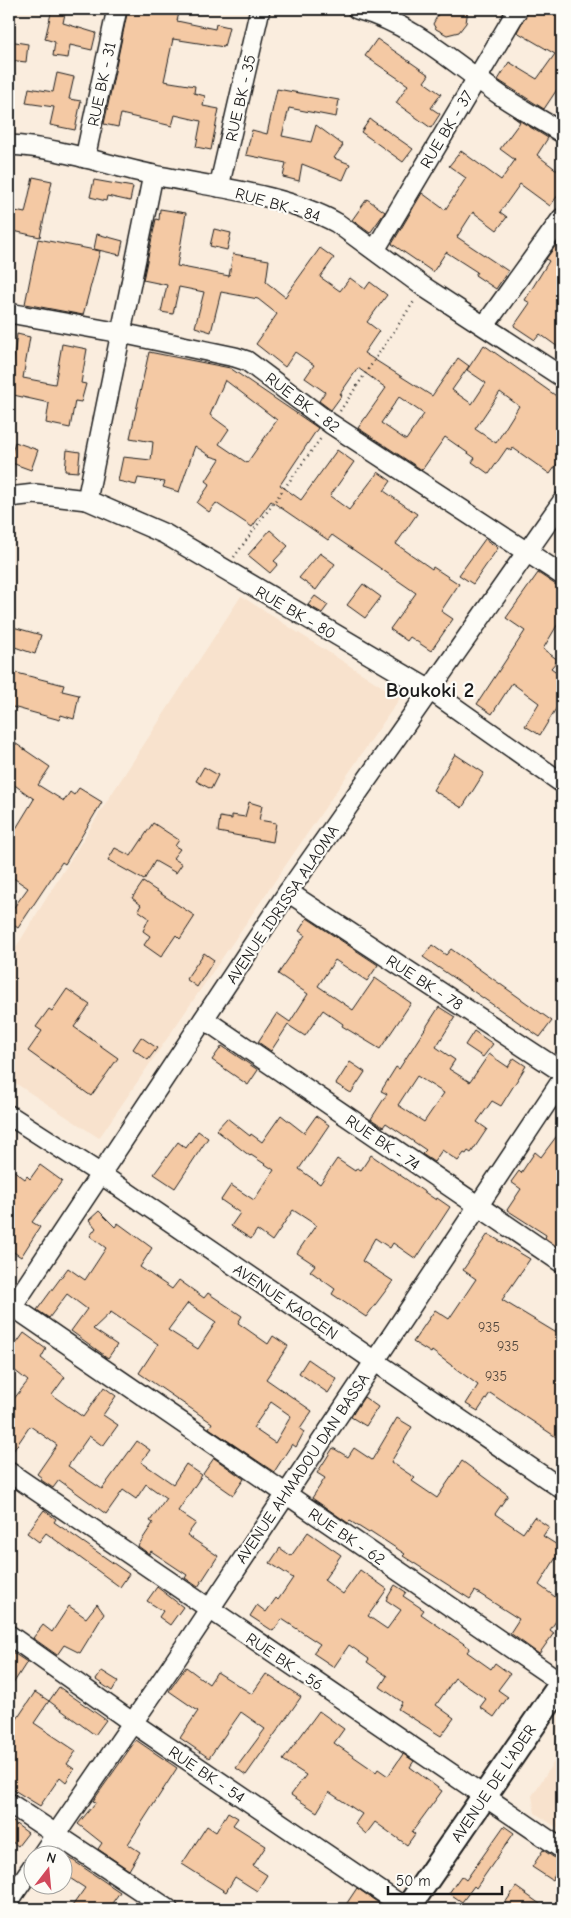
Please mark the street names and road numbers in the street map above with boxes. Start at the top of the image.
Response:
street label: RUE BK - 31 [84,40,120,128]
street label: RUE BK - 35 [222,53,260,143]
street label: RUE BK - 37 [417,87,477,172]
street label: RUE BK - 84 [233,184,322,226]
street label: RUE BK - 82 [262,369,343,437]
street label: RUE BK - 80 [252,583,339,643]
street label: AVENUE IDRISSA ALAOMA [223,822,343,987]
street label: RUE BK - 78 [383,952,466,1014]
street label: RUE BK - 74 [342,1111,423,1174]
street label: AVENUE KAOCEN [230,1260,341,1343]
street label: AVENUE AHMADOU DAN BASSA [232,1370,373,1567]
street label: RUE BK - 62 [305,1505,388,1569]
street label: RUE BK - 56 [243,1630,326,1694]
street label: AVENUE DE L'ADER [448,1721,540,1846]
street label: RUE BK - 54 [165,1743,248,1807]

